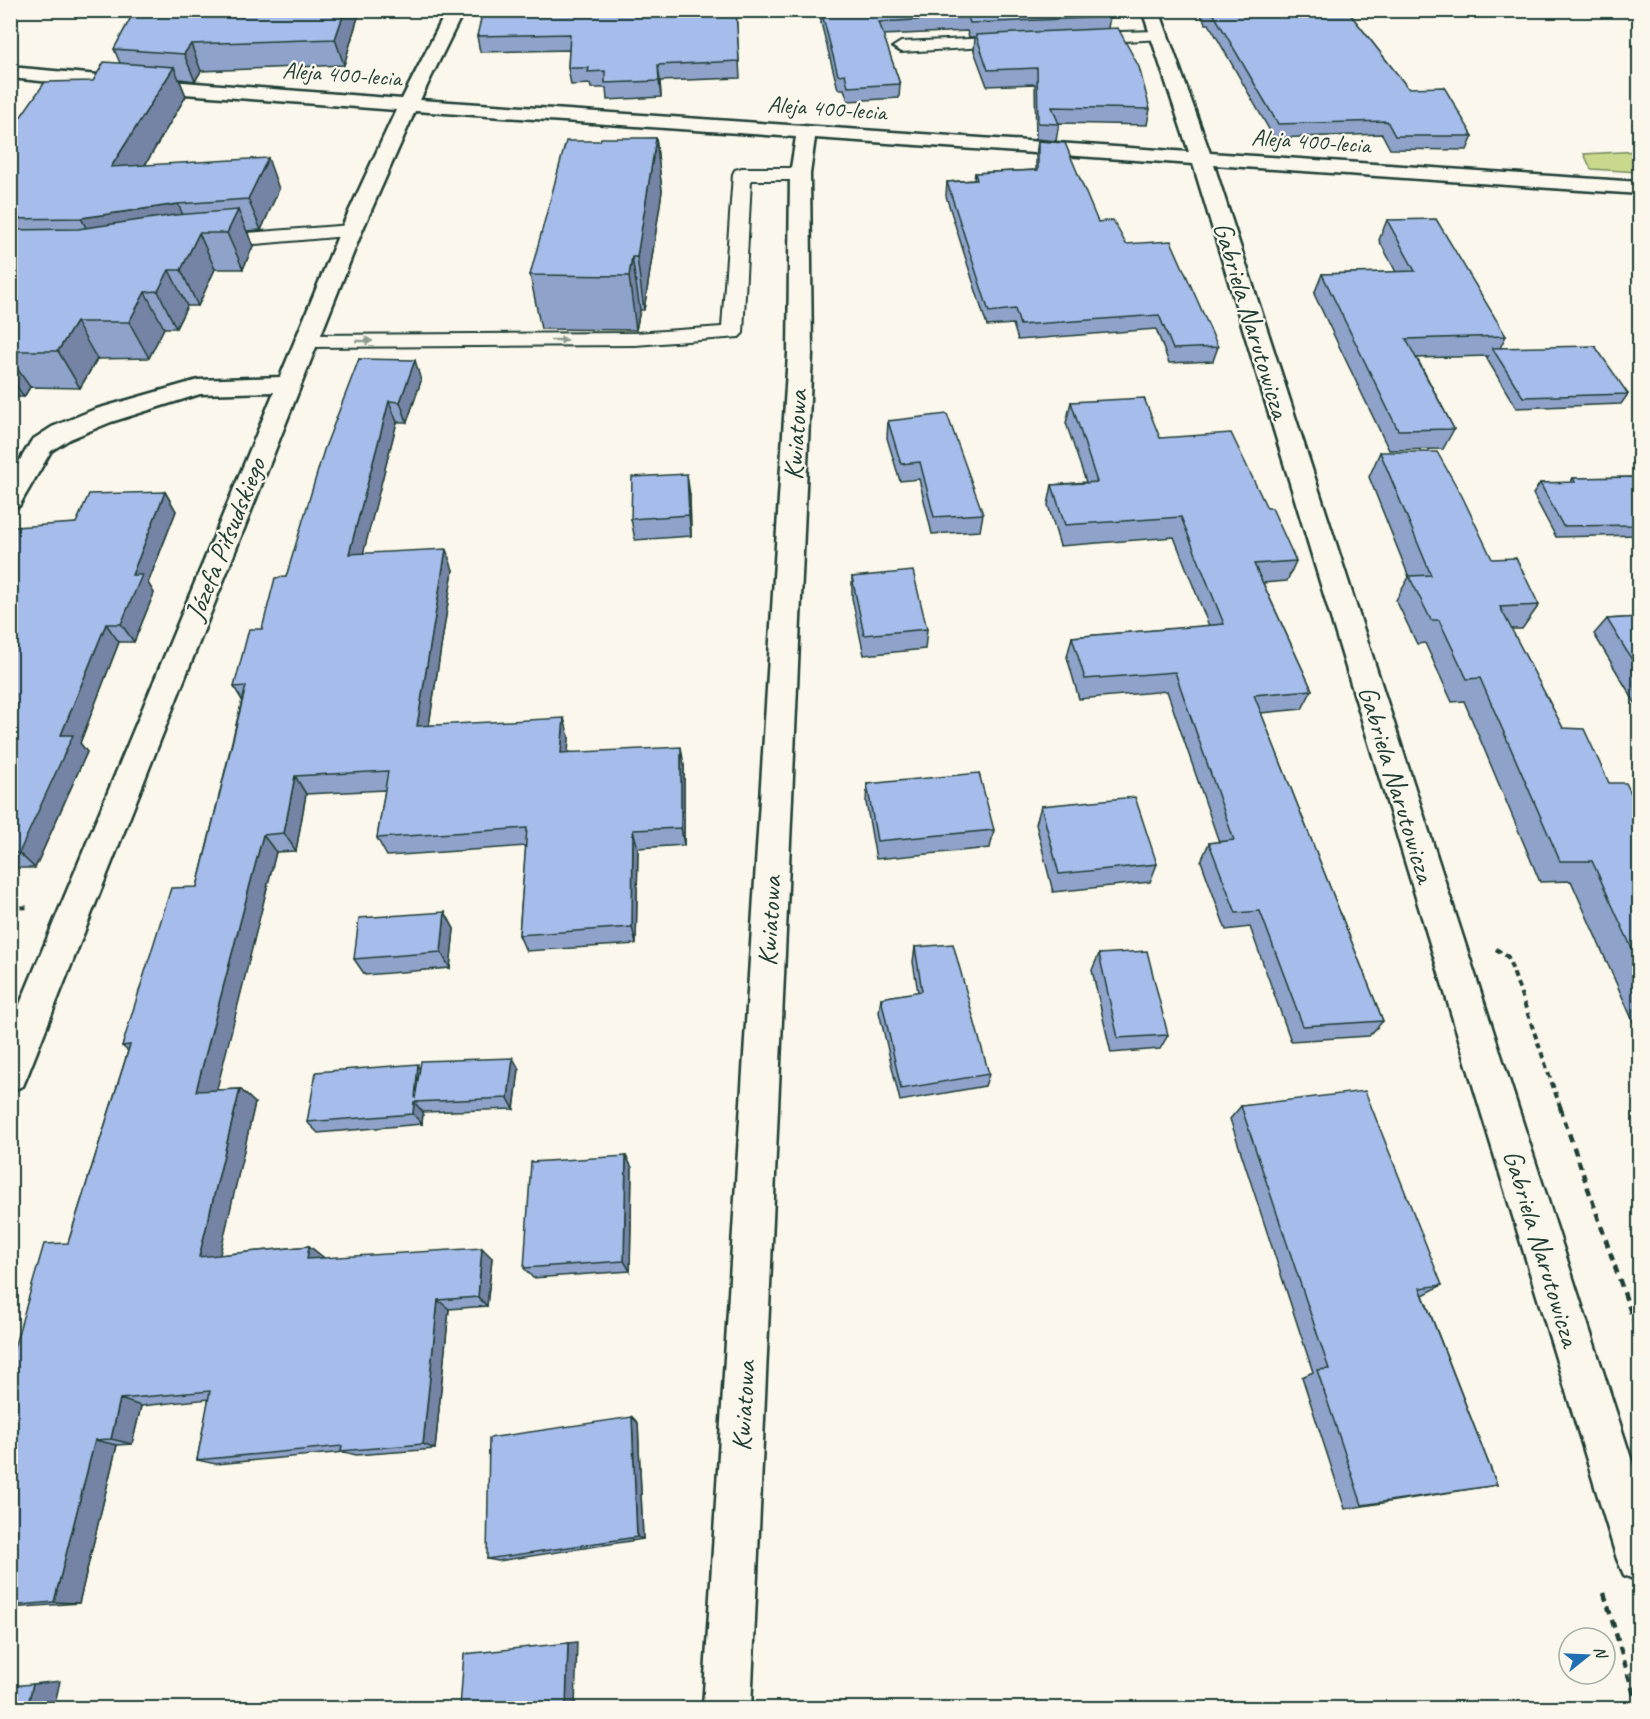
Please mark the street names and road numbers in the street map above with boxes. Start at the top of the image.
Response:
street label: Aleja 400-lecia [282,55,405,93]
street label: Aleja 400-lecia [767,89,890,127]
street label: Aleja 400-lecia [1251,122,1374,160]
street label: Gabriela Narutowicza [1205,217,1299,425]
street label: Kwiatowa [775,387,815,481]
street label: Józefa Piłsudskiego [176,451,274,627]
street label: Gabriela Narutowicza [1350,681,1444,889]
street label: Kwiatowa [749,873,789,967]
street label: Gabriela Narutowicza [1495,1145,1589,1353]
street label: Kwiatowa [723,1358,763,1452]

